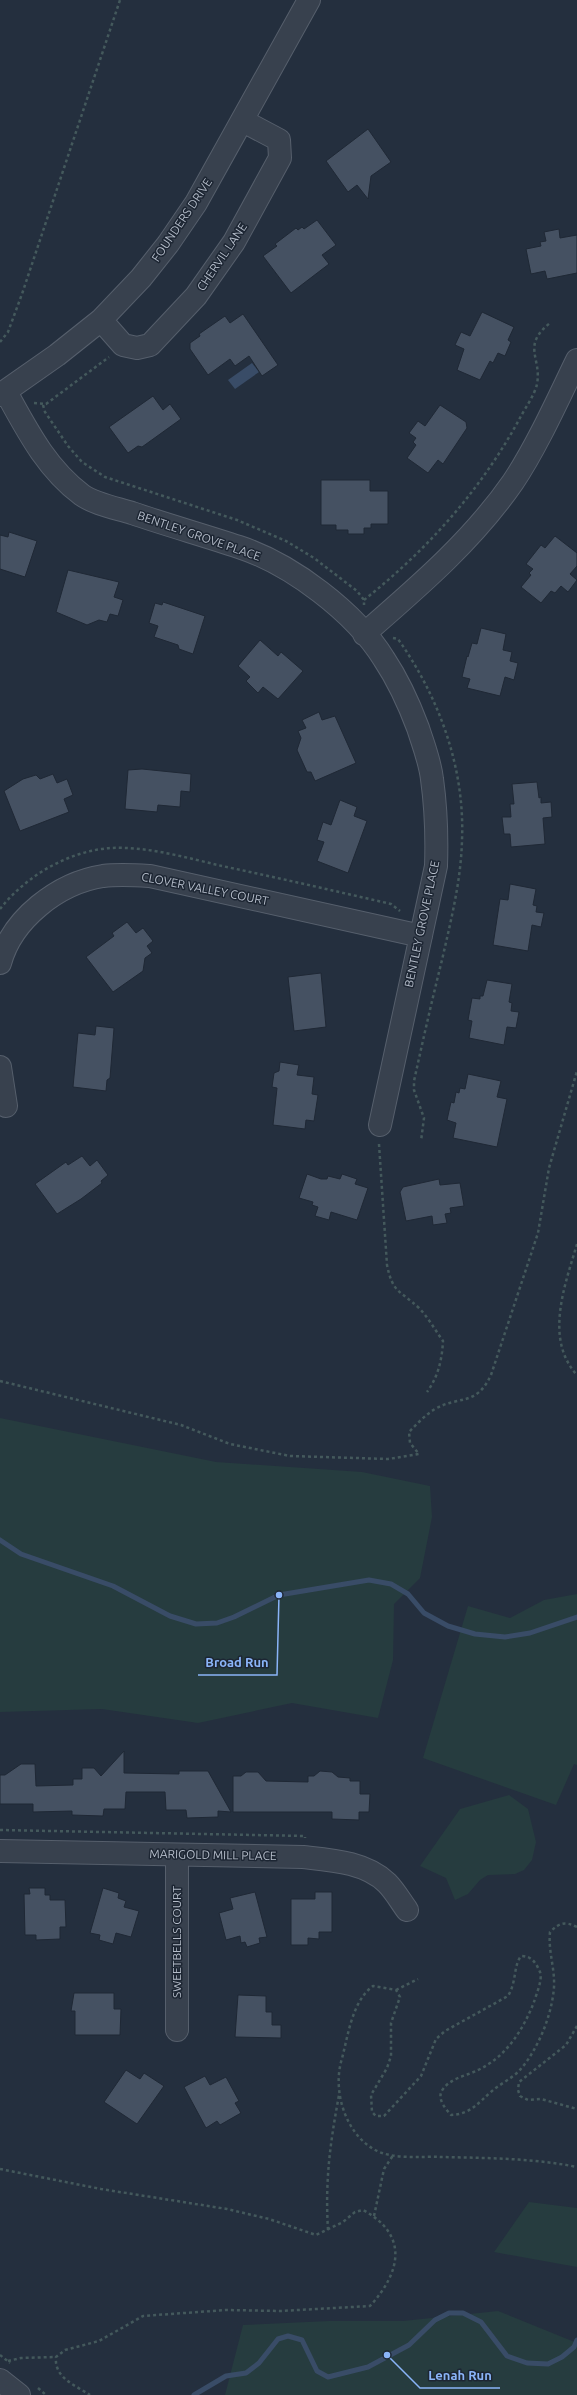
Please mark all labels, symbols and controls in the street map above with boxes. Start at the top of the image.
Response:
street label: FOUNDERS DRIVE [149,175,214,264]
street label: CHERVIL LANE [194,220,249,293]
street label: BENTLEY GROVE PLACE [136,508,263,563]
street label: BENTLEY GROVE PLACE [402,859,441,988]
street label: CLOVER VALLEY COURT [140,870,270,907]
callout: Broad Run [198,1650,277,1675]
text: Broad Run [205,1655,269,1669]
street label: MARIGOLD MILL PLACE [149,1847,277,1862]
street label: SWEETBELLS COURT [170,1886,183,1998]
callout: Lenah Run [420,2363,500,2388]
text: Lenah Run [428,2368,492,2382]

